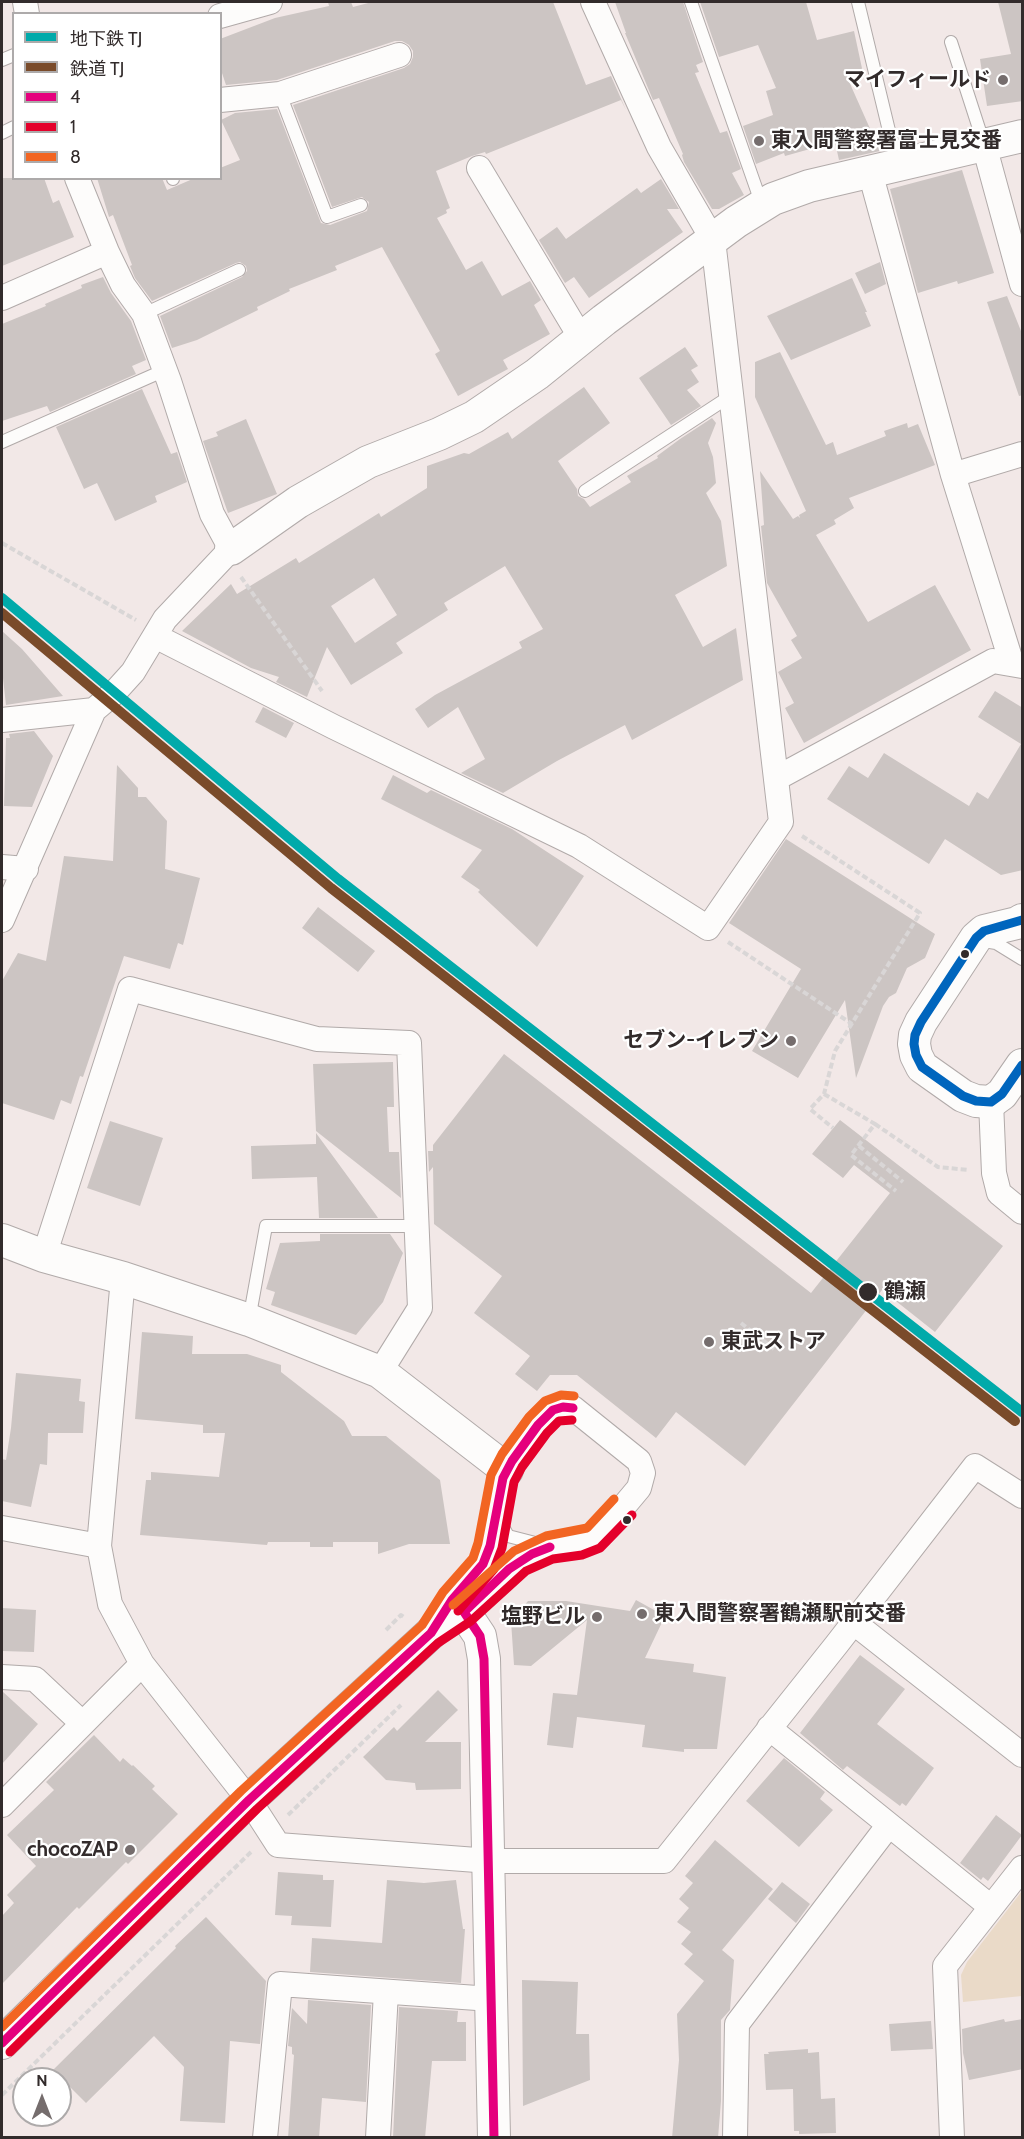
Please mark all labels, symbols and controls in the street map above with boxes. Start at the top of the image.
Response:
legend [12,12,222,180]
text: 地下鉄 TJ [70,28,142,50]
text: 鉄道 TJ [70,58,124,80]
place label: マイフィールド [844,67,991,93]
marker: マイフィールド [996,73,1010,87]
text: 4 [70,86,80,108]
text: 1 [70,116,76,138]
place label: 東入間警察署富士見交番 [771,128,1002,154]
marker: 東入間警察署富士見交番 [752,134,766,148]
text: 8 [70,146,81,168]
unlabelled marker [959,948,971,960]
place label: セブン-イレブン [623,1028,779,1054]
marker: セブン-イレブン [784,1034,798,1048]
place label: 鶴瀬 [884,1279,926,1305]
marker: 鶴瀬 [857,1281,879,1303]
place label: 東武ストア [721,1329,826,1355]
marker: 東武ストア [702,1335,716,1349]
unlabelled marker [621,1514,633,1526]
place label: 東入間警察署鶴瀬駅前交番 [654,1601,906,1627]
place label: 塩野ビル [501,1604,585,1630]
marker: 東入間警察署鶴瀬駅前交番 [635,1607,649,1621]
marker: 塩野ビル [590,1610,604,1624]
place label: chocoZAP [27,1837,118,1863]
marker: chocoZAP [123,1843,137,1857]
north arrow [12,2067,72,2127]
text: N [36,2071,48,2090]

